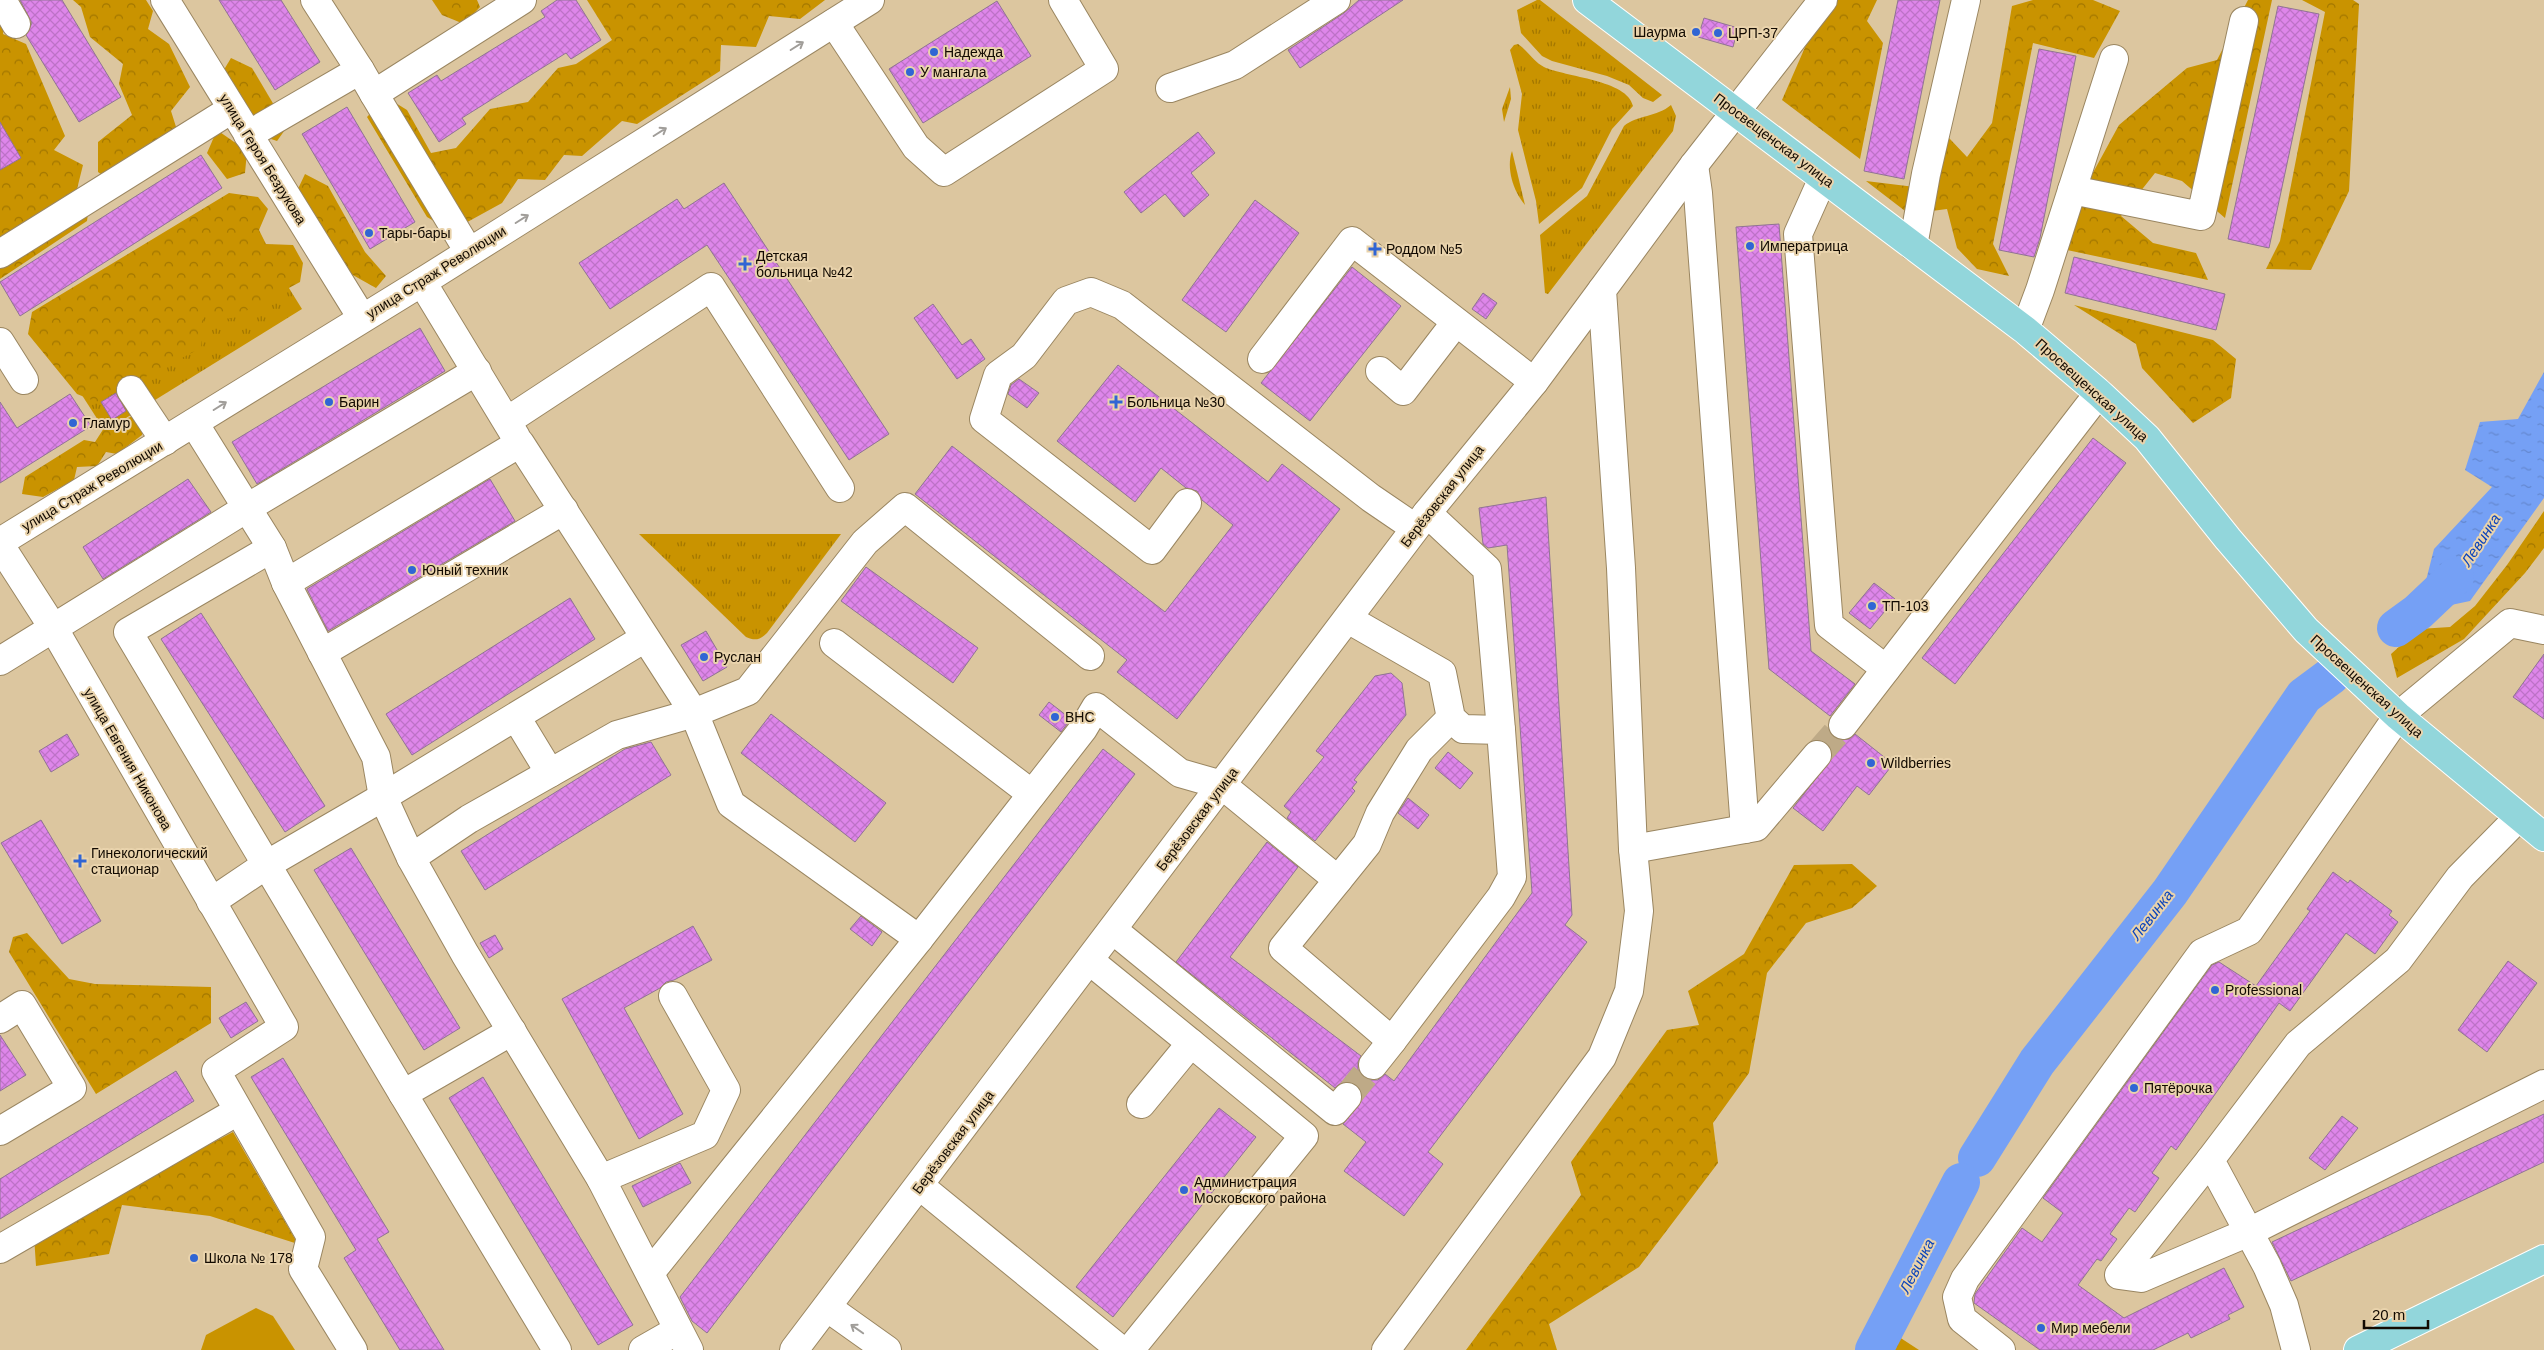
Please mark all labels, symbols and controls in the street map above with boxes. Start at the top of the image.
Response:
place label: Шаурма [1634,24,1686,40]
place label: ЦРП-37 [1728,25,1778,41]
marker: Шаурма [1690,26,1702,38]
marker: ЦРП-37 [1712,27,1724,39]
one-way arrow [790,41,804,51]
place label: Надежда [944,44,1003,60]
marker: Надежда [928,46,940,58]
place label: У мангала [920,64,987,80]
marker: У мангала [904,66,916,78]
street label: Просвещенская улица [1711,90,1837,190]
street label: улица Героя Безрукова [216,91,310,227]
one-way arrow [652,127,666,137]
one-way arrow [515,214,529,224]
street label: улица Страж Революции [363,222,509,322]
place label: Тары-бары [379,225,451,241]
marker: Тары-бары [363,227,375,239]
place label: Императрица [1760,238,1848,254]
marker: Императрица [1744,240,1756,252]
place label: Роддом №5 [1386,241,1463,257]
marker: Роддом №5 [1368,242,1382,256]
place label: Детская больница №42 [756,248,853,280]
marker: Детская больница №42 [738,257,752,271]
street label: Просвещенская улица [2032,335,2152,445]
place label: Барин [339,394,379,410]
place label: Больница №30 [1127,394,1225,410]
marker: Больница №30 [1109,395,1123,409]
marker: Барин [323,396,335,408]
one-way arrow [213,401,227,411]
place label: Гламур [83,415,130,431]
marker: Гламур [67,417,79,429]
street label: улица Страж Революции [19,438,165,534]
street label: Берёзовская улица [1397,442,1487,550]
water label: Левинка [2457,511,2504,570]
place label: Юный техник [422,562,509,578]
marker: Юный техник [406,564,418,576]
place label: ТП-103 [1882,598,1929,614]
marker: ТП-103 [1866,600,1878,612]
street label: Просвещенская улица [2307,631,2427,741]
place label: Руслан [714,649,761,665]
marker: Руслан [698,651,710,663]
street label: улица Евгения Никонова [81,685,175,833]
place label: ВНС [1065,709,1095,725]
marker: ВНС [1049,711,1061,723]
place label: Wildberries [1881,755,1951,771]
marker: Wildberries [1865,757,1877,769]
street label: Берёзовская улица [1153,764,1241,874]
place label: Гинекологический стационар [91,845,208,877]
marker: Гинекологический стационар [73,854,87,868]
water label: Левинка [2126,886,2176,944]
place label: Professional [2225,982,2302,998]
marker: Professional [2209,984,2221,996]
place label: Пятёрочка [2144,1080,2213,1096]
marker: Пятёрочка [2128,1082,2140,1094]
street label: Берёзовская улица [909,1087,997,1197]
place label: Администрация Московского района [1194,1174,1326,1206]
marker: Администрация Московского района [1178,1184,1190,1196]
water label: Левинка [1895,1236,1937,1297]
place label: Школа № 178 [204,1250,293,1266]
marker: Школа № 178 [188,1252,200,1264]
scale bar [2364,1298,2428,1330]
text: 20 m [2372,1306,2405,1323]
place label: Мир мебели [2051,1320,2131,1336]
marker: Мир мебели [2035,1322,2047,1334]
one-way arrow [850,1324,864,1334]

